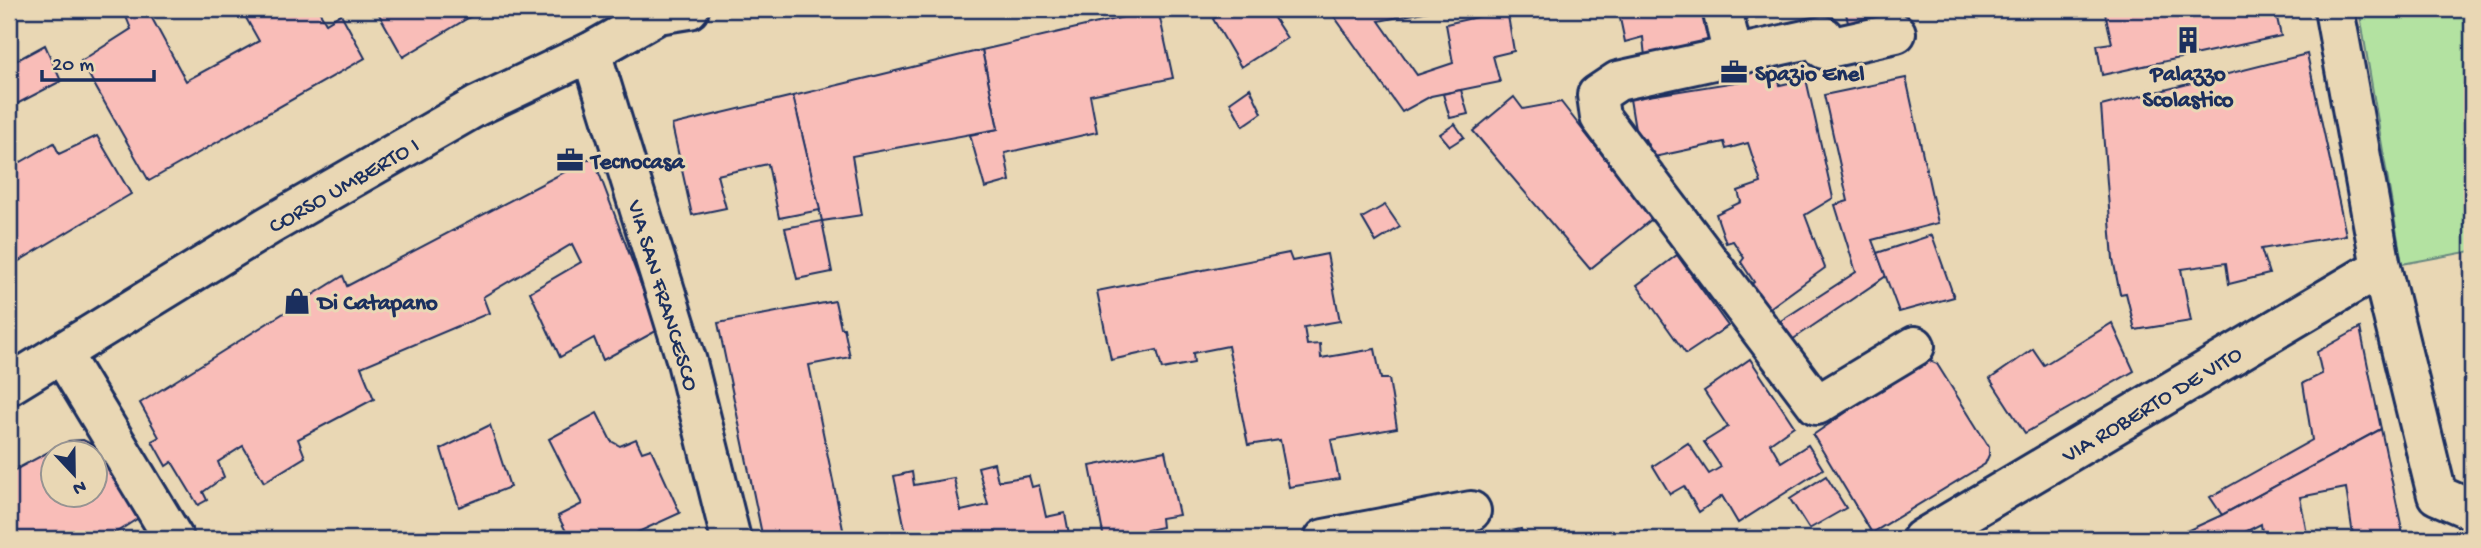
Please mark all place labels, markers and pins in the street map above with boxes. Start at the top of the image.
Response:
building icon: Palazzo Scolastico [2173,25,2203,55]
office icon: Spazio Enel [1719,57,1749,87]
place label: Spazio Enel [1755,62,1864,89]
place label: Palazzo Scolastico [2143,62,2233,115]
office icon: Tecnocasa [555,145,585,175]
place label: Tecnocasa [589,150,685,177]
shop icon: Di Catapano [282,286,312,316]
place label: Di Catapano [316,291,438,318]

